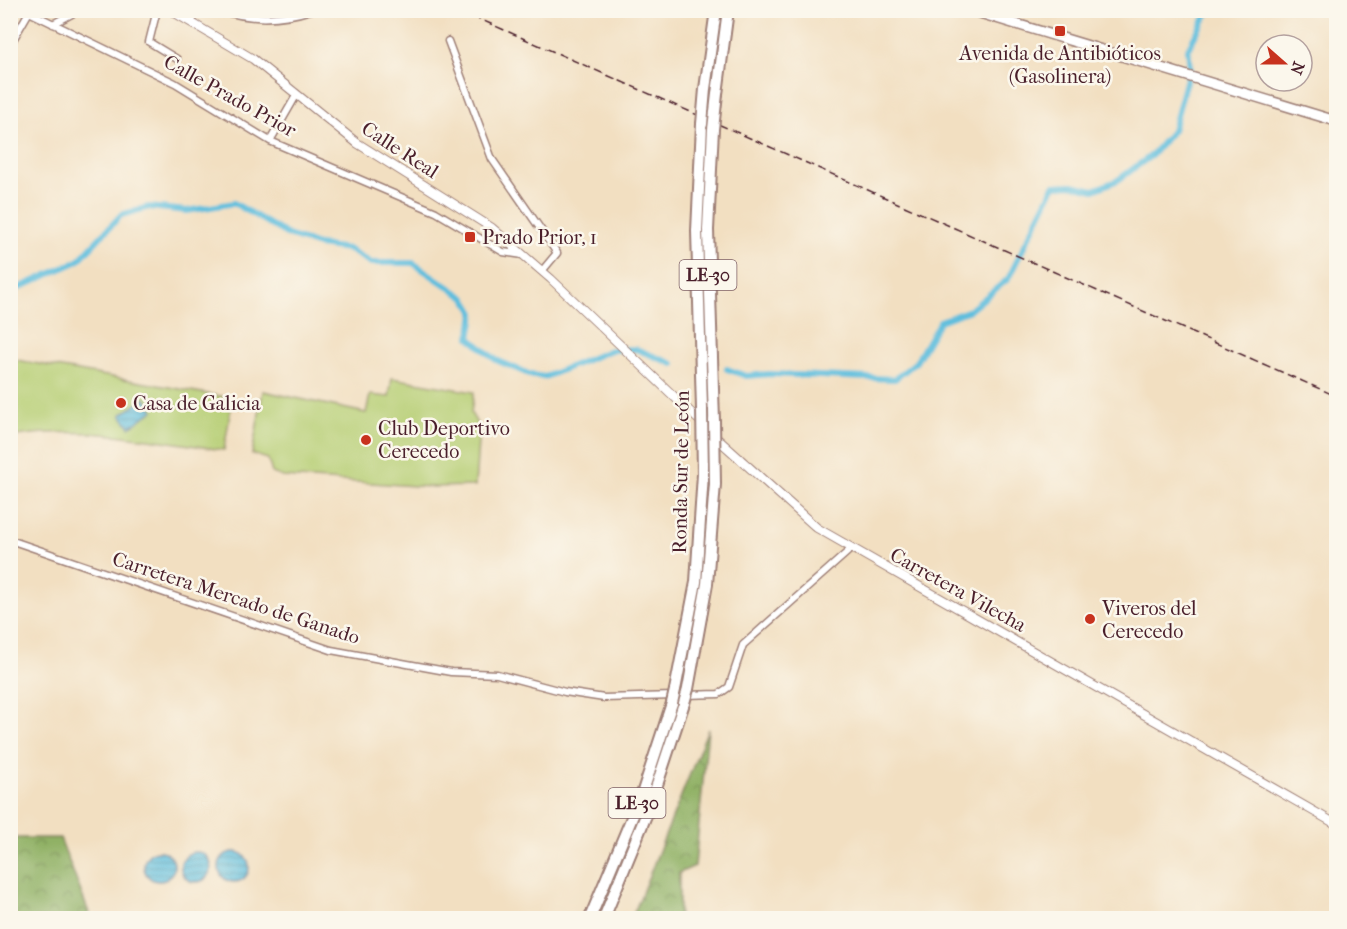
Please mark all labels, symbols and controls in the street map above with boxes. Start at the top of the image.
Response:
marker: Avenida de Antibióticos (Gasolinera) [1053,24,1067,38]
north arrow [1254,33,1314,93]
place label: Avenida de Antibióticos (Gasolinera) [958,42,1161,88]
street label: Calle Prado Prior [160,50,301,142]
text: N [1286,59,1309,78]
street label: Calle Real [357,117,443,184]
place label: Prado Prior, 1 [482,226,597,249]
marker: Prado Prior, 1 [463,230,477,244]
road number: LE-30 [680,260,736,290]
street label: Ronda Sur de León [668,390,694,554]
place label: Casa de Galicia [133,392,261,415]
marker: Casa de Galicia [114,396,128,410]
place label: Club Deportivo Cerecedo [378,417,510,463]
marker: Club Deportivo Cerecedo [359,433,373,447]
street label: Carretera Vilecha [886,543,1031,637]
street label: Carretera Mercado de Ganado [109,547,363,649]
place label: Viveros del Cerecedo [1101,597,1197,643]
marker: Viveros del Cerecedo [1083,612,1097,626]
road number: LE-30 [608,788,666,818]

